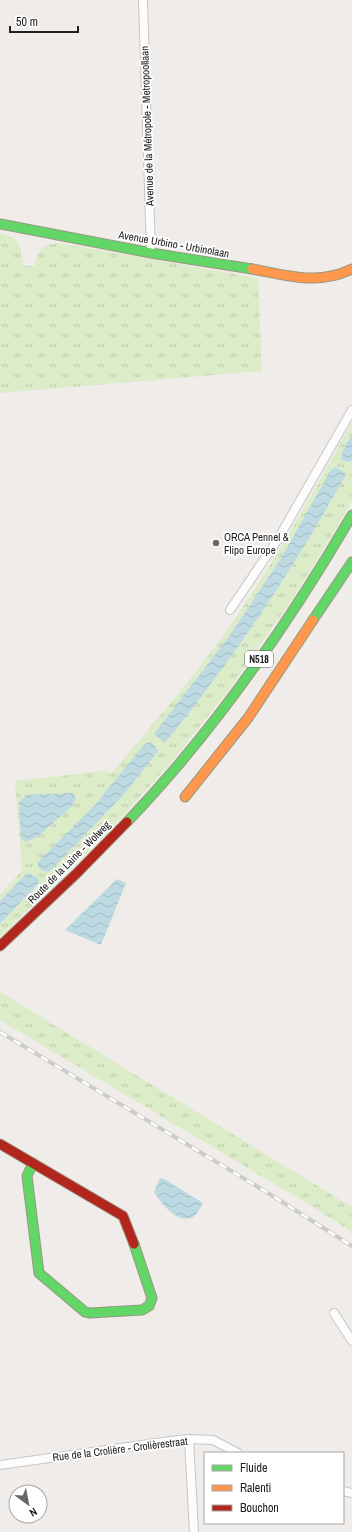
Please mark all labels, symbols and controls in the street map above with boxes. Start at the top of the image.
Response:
scale bar [10,8,78,34]
text: 50 m [16,14,38,30]
street label: Avenue de la Métropole - Metropoollaan [137,46,157,207]
street label: Avenue Urbino - Urbinolaan [117,227,230,261]
place label: ORCA Pennel & Flipo Europe [224,530,289,557]
marker: ORCA Pennel & Flipo Europe [211,538,221,548]
road number: N518 [245,651,273,667]
street label: Route de la Laine - Wolweg [25,818,113,906]
street label: Rue de la Crolière - Crolièrestraat [52,1434,189,1464]
legend [204,1452,344,1524]
text: Fluide [240,1460,267,1476]
text: Ralenti [240,1480,271,1496]
north arrow [8,1484,48,1524]
text: Bouchon [240,1500,279,1516]
text: N [27,1505,40,1520]

